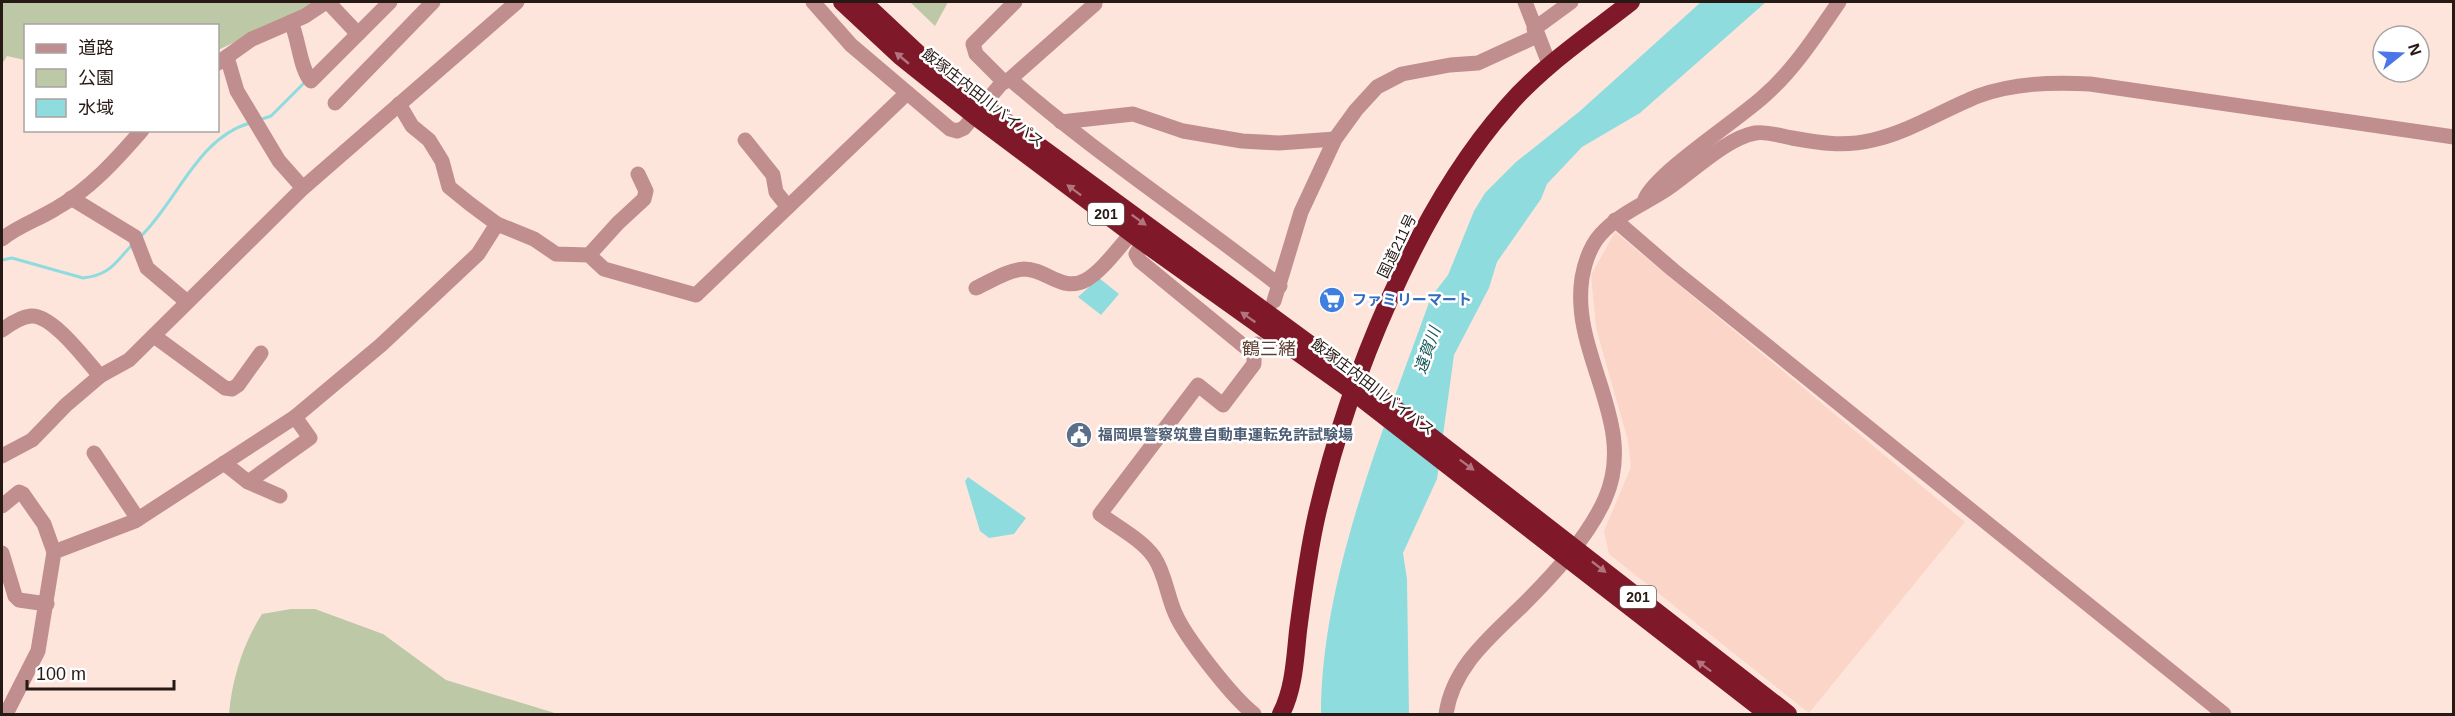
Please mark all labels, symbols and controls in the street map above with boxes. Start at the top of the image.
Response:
legend [24,24,219,132]
north arrow [2371,24,2431,84]
text: 道路 [78,38,114,58]
text: N [2405,41,2425,58]
street label: 飯塚庄内田川バイパス [919,45,1048,150]
one-way arrow [894,52,910,65]
text: 公園 [78,68,114,88]
text: 水域 [78,98,114,118]
one-way arrow [1066,184,1082,196]
road number: 201 [1088,203,1124,225]
street label: 国道211号 [1374,211,1419,280]
one-way arrow [1131,214,1147,226]
supermarket icon: ファミリーマート [1317,285,1347,315]
place label: ファミリーマート [1352,291,1472,308]
one-way arrow [1241,311,1257,323]
water label: 遠賀川 [1412,323,1444,376]
street label: 飯塚庄内田川バイパス [1308,335,1438,438]
district label: 鶴三緒 [1242,339,1296,359]
public building icon: 福岡県警察筑豊自動車運転免許試験場 [1064,420,1094,450]
place label: 福岡県警察筑豊自動車運転免許試験場 [1097,426,1353,443]
one-way arrow [1459,458,1475,471]
one-way arrow [1592,560,1607,572]
road number: 201 [1620,586,1656,608]
scale bar [27,653,174,691]
one-way arrow [1697,661,1712,673]
text: 100 m [36,664,86,684]

